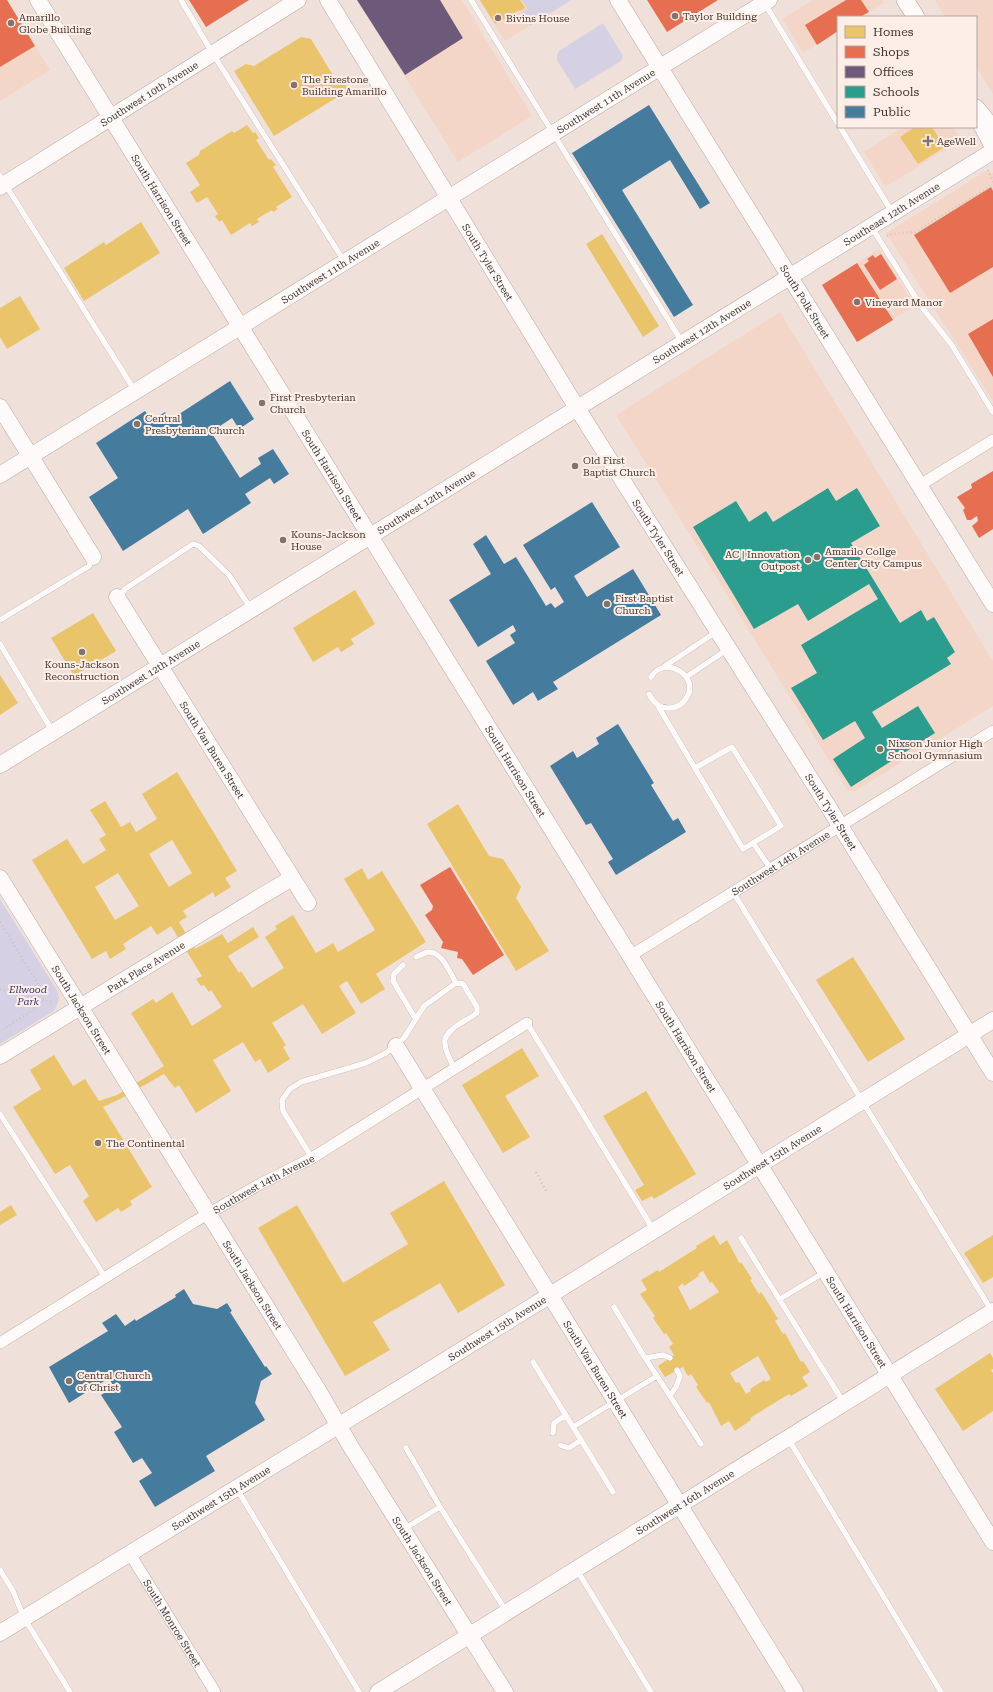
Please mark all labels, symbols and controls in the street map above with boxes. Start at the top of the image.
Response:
marker: Taylor Building [670,11,680,21]
place label: Taylor Building [683,11,757,22]
place label: Amarillo Globe Building [19,12,92,35]
marker: Bivins House [493,13,503,23]
place label: Bivins House [506,13,570,24]
legend [837,16,977,128]
marker: Amarillo Globe Building [6,18,16,28]
text: Homes [873,25,914,39]
text: Shops [873,45,909,59]
street label: Southwest 10th Avenue [98,59,201,129]
text: Offices [873,65,914,79]
street label: Southwest 11th Avenue [555,67,658,136]
place label: The Firestone Building Amarillo [302,74,387,97]
marker: The Firestone Building Amarillo [289,80,299,90]
text: Schools [873,85,920,99]
text: Public [873,105,911,119]
marker: AgeWell [922,135,934,147]
place label: AgeWell [937,136,976,147]
street label: South Harrison Street [129,152,194,248]
street label: Southeast 12th Avenue [842,180,942,248]
street label: South Tyler Street [460,222,515,303]
street label: Southwest 11th Avenue [279,237,382,306]
street label: South Polk Street [778,263,832,341]
street label: Southwest 12th Avenue [651,297,753,366]
marker: Vineyard Manor [852,297,862,307]
place label: Vineyard Manor [865,297,943,308]
place label: First Presbyterian Church [270,392,356,415]
marker: First Presbyterian Church [257,398,267,408]
place label: Central Presbyterian Church [145,413,245,436]
marker: Central Presbyterian Church [132,419,142,429]
street label: South Harrison Street [300,428,364,523]
place label: Old First Baptist Church [583,455,656,478]
marker: Old First Baptist Church [570,461,580,471]
street label: Southwest 12th Avenue [375,467,478,536]
street label: South Tyler Street [630,498,686,578]
place label: Kouns-Jackson House [291,529,366,552]
marker: Kouns-Jackson House [278,535,288,545]
place label: Amarilo Collge Center City Campus [825,546,922,569]
place label: AC | Innovation Outpost [725,549,801,572]
marker: Amarilo Collge Center City Campus [812,552,822,562]
marker: AC | Innovation Outpost [803,555,813,565]
place label: First Baptist Church [615,593,674,616]
marker: First Baptist Church [602,599,612,609]
street label: Southwest 12th Avenue [100,638,202,707]
marker: Kouns-Jackson Reconstruction [77,647,87,657]
place label: Kouns-Jackson Reconstruction [45,659,120,682]
street label: South Van Buren Street [177,699,246,801]
street label: South Harrison Street [483,724,548,819]
place label: Nixson Junior High School Gymnasium [888,738,983,761]
marker: Nixson Junior High School Gymnasium [875,744,885,754]
street label: South Tyler Street [803,772,859,852]
street label: Southwest 14th Avenue [730,828,832,898]
street label: Park Place Avenue [105,939,187,995]
street label: South Jackson Street [50,963,113,1057]
park label: Ellwood Park [8,984,47,1007]
street label: South Harrison Street [653,999,718,1095]
street label: Southwest 15th Avenue [721,1123,824,1192]
marker: The Continental [93,1138,103,1148]
place label: The Continental [106,1138,184,1149]
street label: Southwest 14th Avenue [211,1153,317,1216]
street label: South Jackson Street [221,1239,284,1332]
street label: South Harrison Street [824,1275,889,1370]
street label: Southwest 15th Avenue [446,1294,549,1363]
street label: South Van Buren Street [561,1319,630,1420]
place label: Central Church of Christ [77,1370,151,1393]
marker: Central Church of Christ [64,1376,74,1386]
street label: Southwest 15th Avenue [170,1464,273,1532]
street label: Southwest 16th Avenue [634,1468,737,1537]
street label: South Jackson Street [390,1515,454,1608]
street label: South Monroe Street [141,1578,203,1669]

